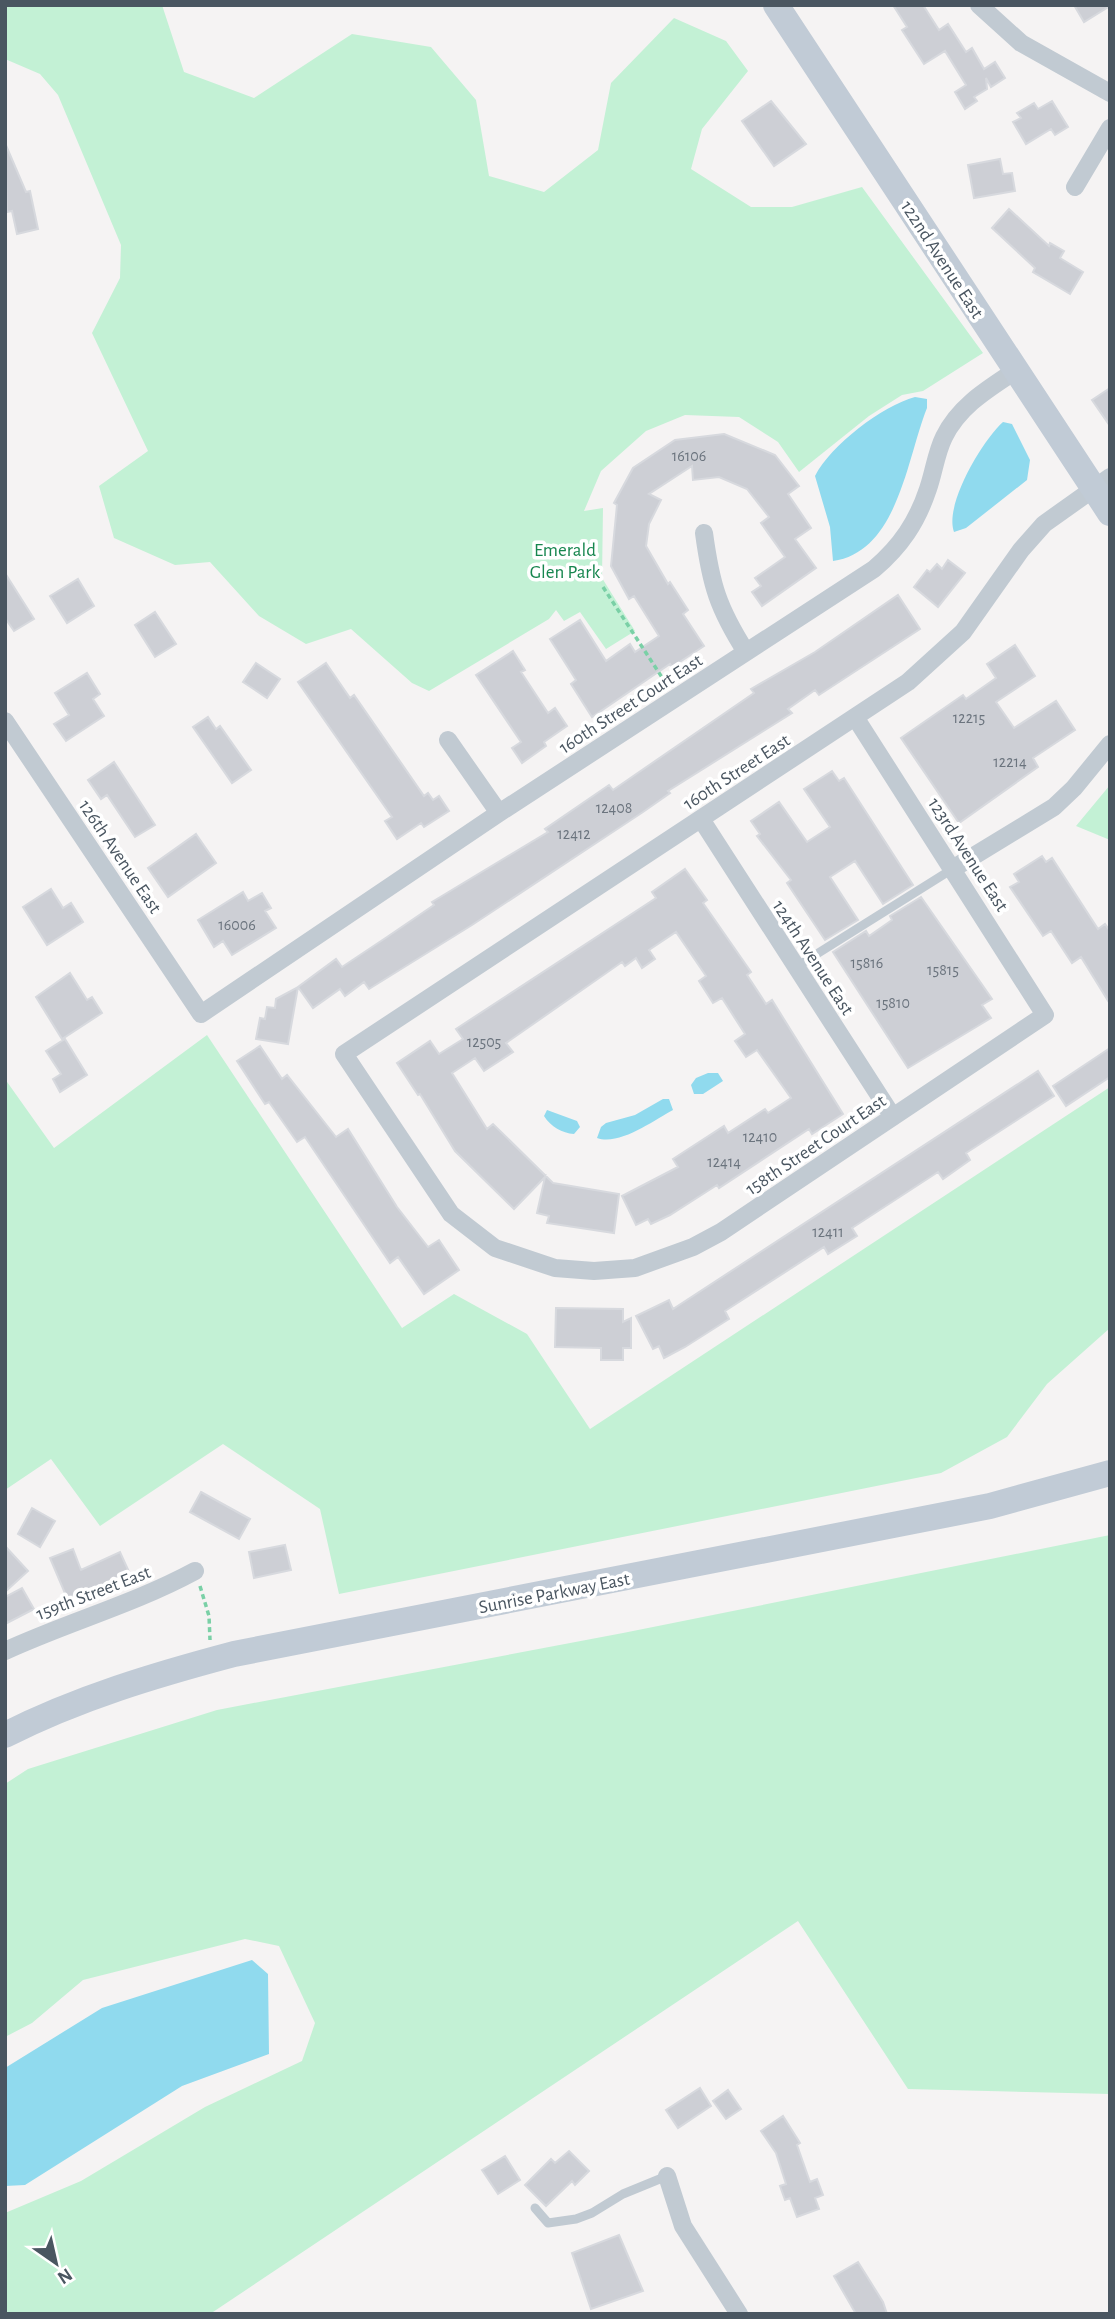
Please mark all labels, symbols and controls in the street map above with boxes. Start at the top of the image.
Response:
street label: 122nd Avenue East [897,198,987,322]
house number: 16106 [672,448,706,464]
park label: Emerald Glen Park [530,541,601,582]
street label: 160th Street Court East [556,651,706,758]
house number: 12215 [953,710,985,726]
street label: 160th Street East [680,731,794,814]
house number: 12214 [993,754,1027,770]
street label: 123rd Avenue East [924,795,1011,915]
street label: 126th Avenue East [75,797,165,917]
house number: 12408 [596,800,632,816]
house number: 12412 [557,826,591,842]
street label: 124th Avenue East [769,897,857,1019]
house number: 16006 [218,917,256,933]
house number: 15816 [851,955,883,971]
house number: 15815 [927,962,959,978]
house number: 15810 [876,995,910,1011]
house number: 12505 [467,1034,501,1050]
street label: 158th Street Court East [742,1091,889,1199]
house number: 12410 [743,1129,777,1145]
house number: 12414 [707,1154,741,1170]
house number: 12411 [812,1224,844,1240]
street label: 159th Street East [34,1563,153,1624]
street label: Sunrise Parkway East [477,1570,631,1617]
north arrow [21,2228,91,2298]
text: N [54,2264,75,2287]

